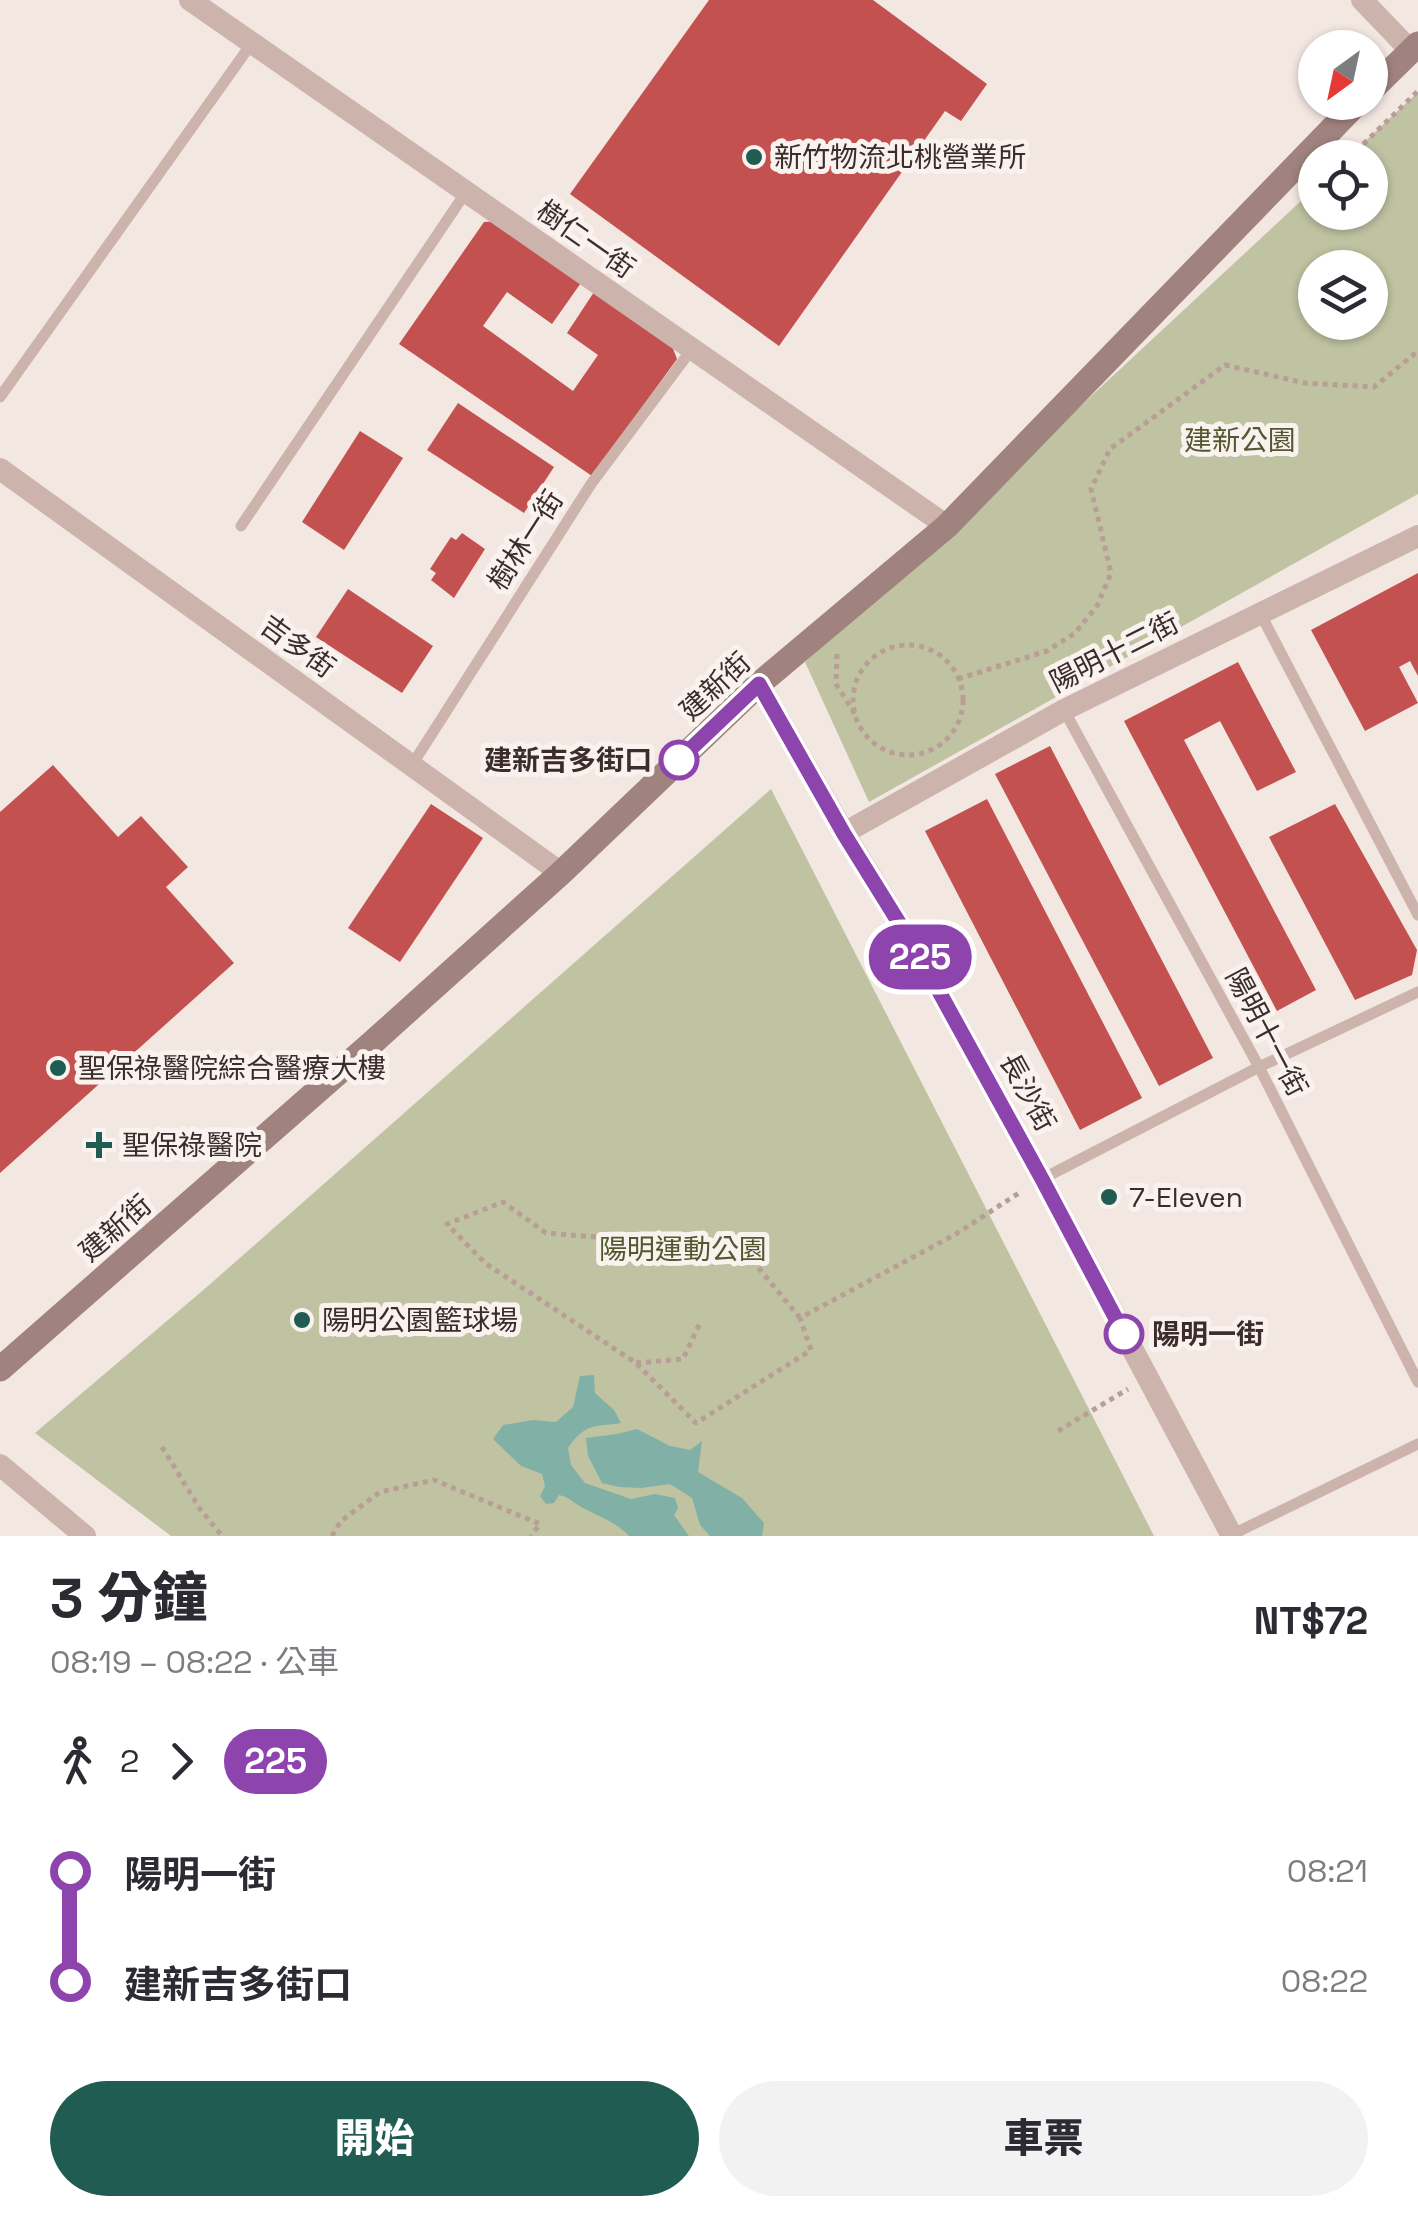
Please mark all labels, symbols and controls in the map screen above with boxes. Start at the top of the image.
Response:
north arrow [1298,30,1388,120]
map controls [1298,30,1388,340]
place label: 新竹物流北桃營業所 [774,139,1026,175]
button: locate [1298,140,1388,230]
marker: 新竹物流北桃營業所 [743,146,765,168]
street label: 樹仁一街 [530,192,642,286]
button: layers [1298,250,1388,340]
park label: 建新公園 [1184,422,1296,458]
street label: 樹林一街 [479,483,571,597]
street label: 陽明十二街 [1043,604,1185,700]
street label: 吉多街 [253,607,343,685]
street label: 建新街 [672,644,758,728]
marker: 建新吉多街口 [660,741,698,779]
place label: 建新吉多街口 [484,742,652,778]
line badge: 225 [862,924,978,990]
text: 225 [889,935,951,979]
street label: 陽明十一街 [1218,962,1316,1102]
street label: 長沙街 [992,1047,1064,1137]
place label: 聖保祿醫院綜合醫療大樓 [78,1050,386,1086]
marker: 聖保祿醫院綜合醫療大樓 [47,1057,69,1079]
place label: 聖保祿醫院 [122,1127,262,1163]
marker: 聖保祿醫院 [86,1132,112,1158]
place label: 7-Eleven [1129,1179,1243,1215]
marker: 7-Eleven [1098,1186,1120,1208]
street label: 建新街 [71,1187,159,1269]
park label: 陽明運動公園 [599,1231,767,1267]
place label: 陽明公園籃球場 [322,1302,518,1338]
marker: 陽明公園籃球場 [291,1309,313,1331]
marker: 陽明一街 [1105,1315,1143,1353]
place label: 陽明一街 [1152,1316,1264,1352]
text: 3 分鐘 [50,1563,207,1633]
text: NT$72 [1254,1597,1368,1645]
text: 08:19 – 08:22 · 公車 [50,1642,339,1682]
icon: walk [50,1734,105,1789]
icon: forward [154,1734,209,1789]
text: 225 [244,1739,307,1783]
text: 2 [120,1741,139,1781]
text: 陽明一街 [124,1851,276,1899]
text: 08:21 [1287,1851,1368,1891]
text: 建新吉多街口 [124,1961,352,2009]
text: 08:22 [1281,1961,1368,2001]
button: 開始 [50,2081,699,2196]
button: 車票 [719,2081,1368,2196]

